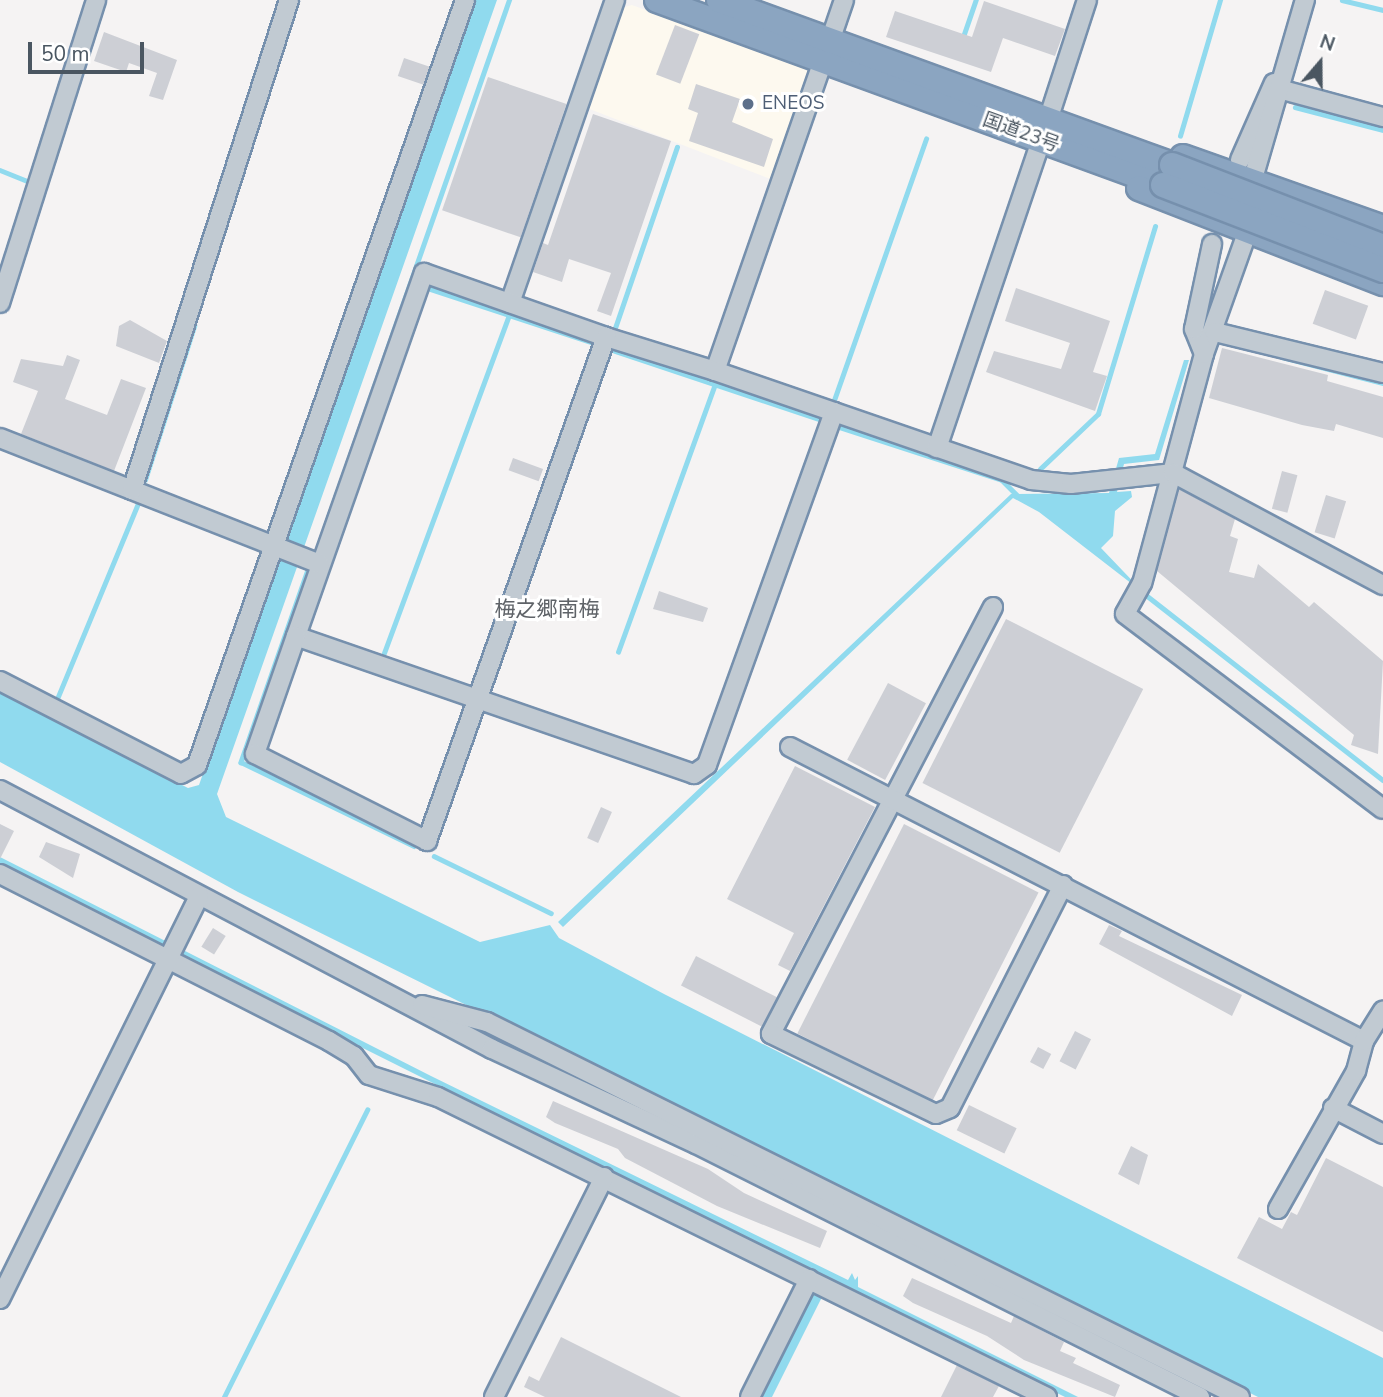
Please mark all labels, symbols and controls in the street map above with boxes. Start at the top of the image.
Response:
scale bar [32,28,147,72]
north arrow [1285,28,1355,98]
text: N [1316,29,1338,58]
text: 50 m [41,40,90,68]
place label: ENEOS [762,93,824,115]
marker: ENEOS [740,96,756,112]
street label: 国道23号 [980,109,1062,157]
district label: 梅之郷南梅 [495,596,599,622]

